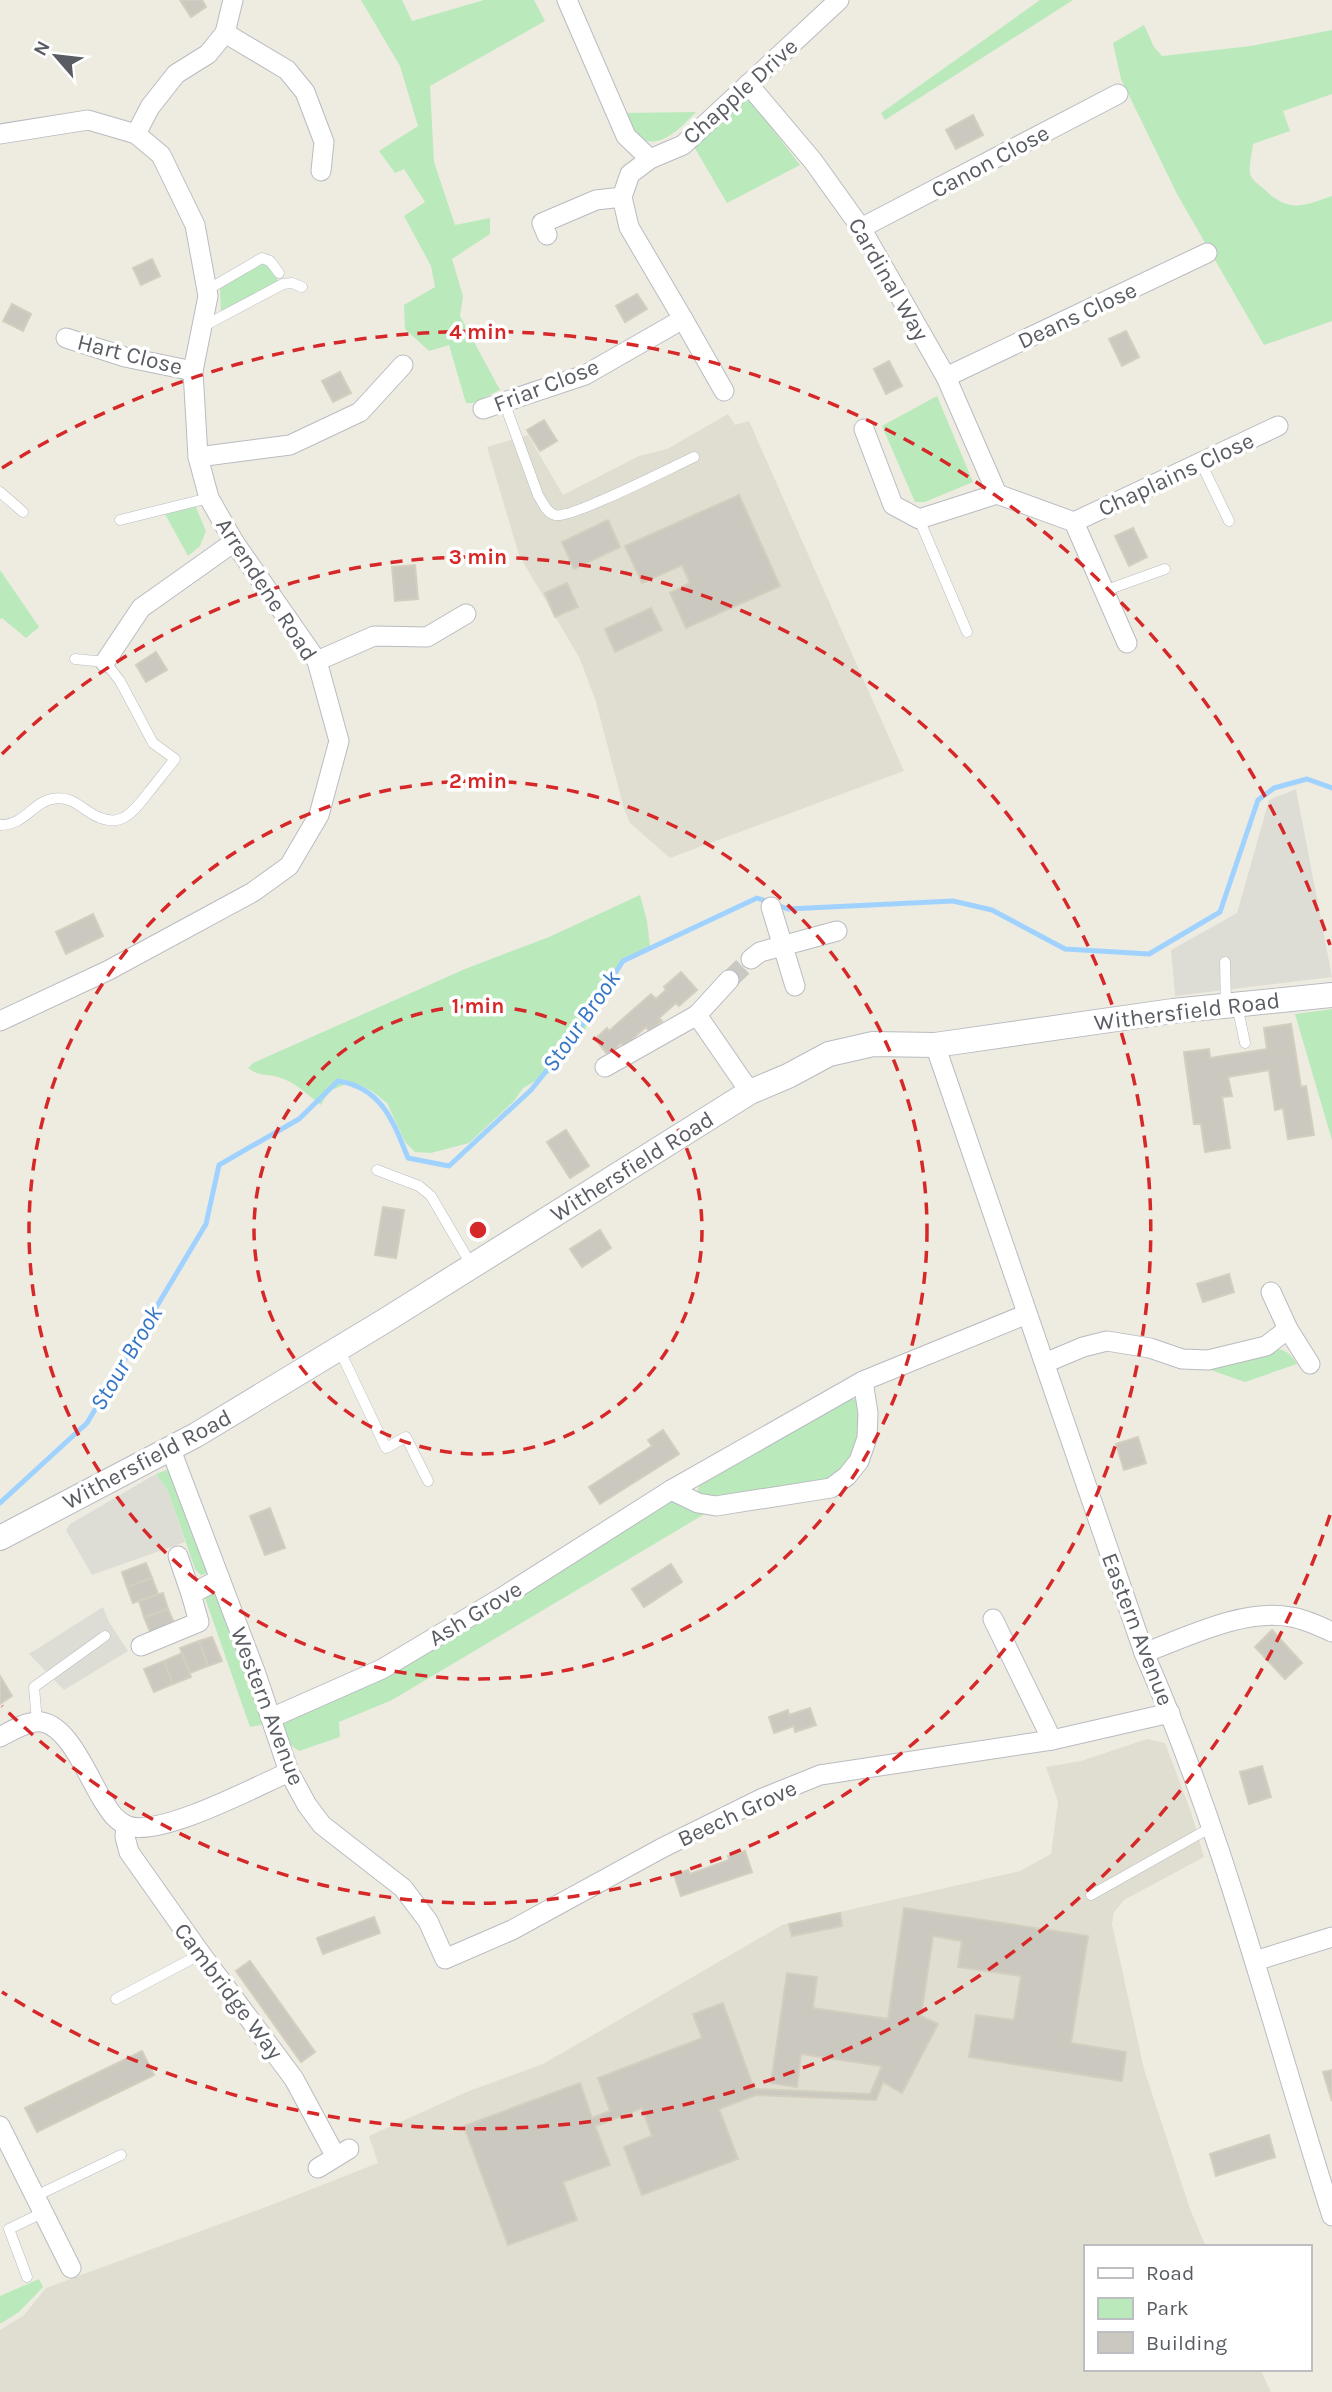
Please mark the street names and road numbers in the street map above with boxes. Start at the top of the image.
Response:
street label: Chapple Drive [677,33,803,150]
street label: Canon Close [927,119,1054,204]
street label: Cardinal Way [843,213,935,346]
street label: Deans Close [1013,276,1141,355]
street label: Hart Close [74,328,185,381]
street label: Friar Close [490,353,603,418]
street label: Chaplains Close [1094,427,1258,522]
street label: Arrendene Road [210,513,323,666]
street label: Withersfield Road [1093,987,1282,1036]
street label: Withersfield Road [546,1105,719,1227]
street label: Withersfield Road [58,1404,236,1515]
street label: Eastern Avenue [1096,1549,1179,1709]
street label: Ash Grove [424,1575,527,1652]
street label: Western Avenue [225,1623,310,1789]
street label: Beech Grove [673,1774,801,1853]
street label: Cambridge Way [168,1918,289,2065]

